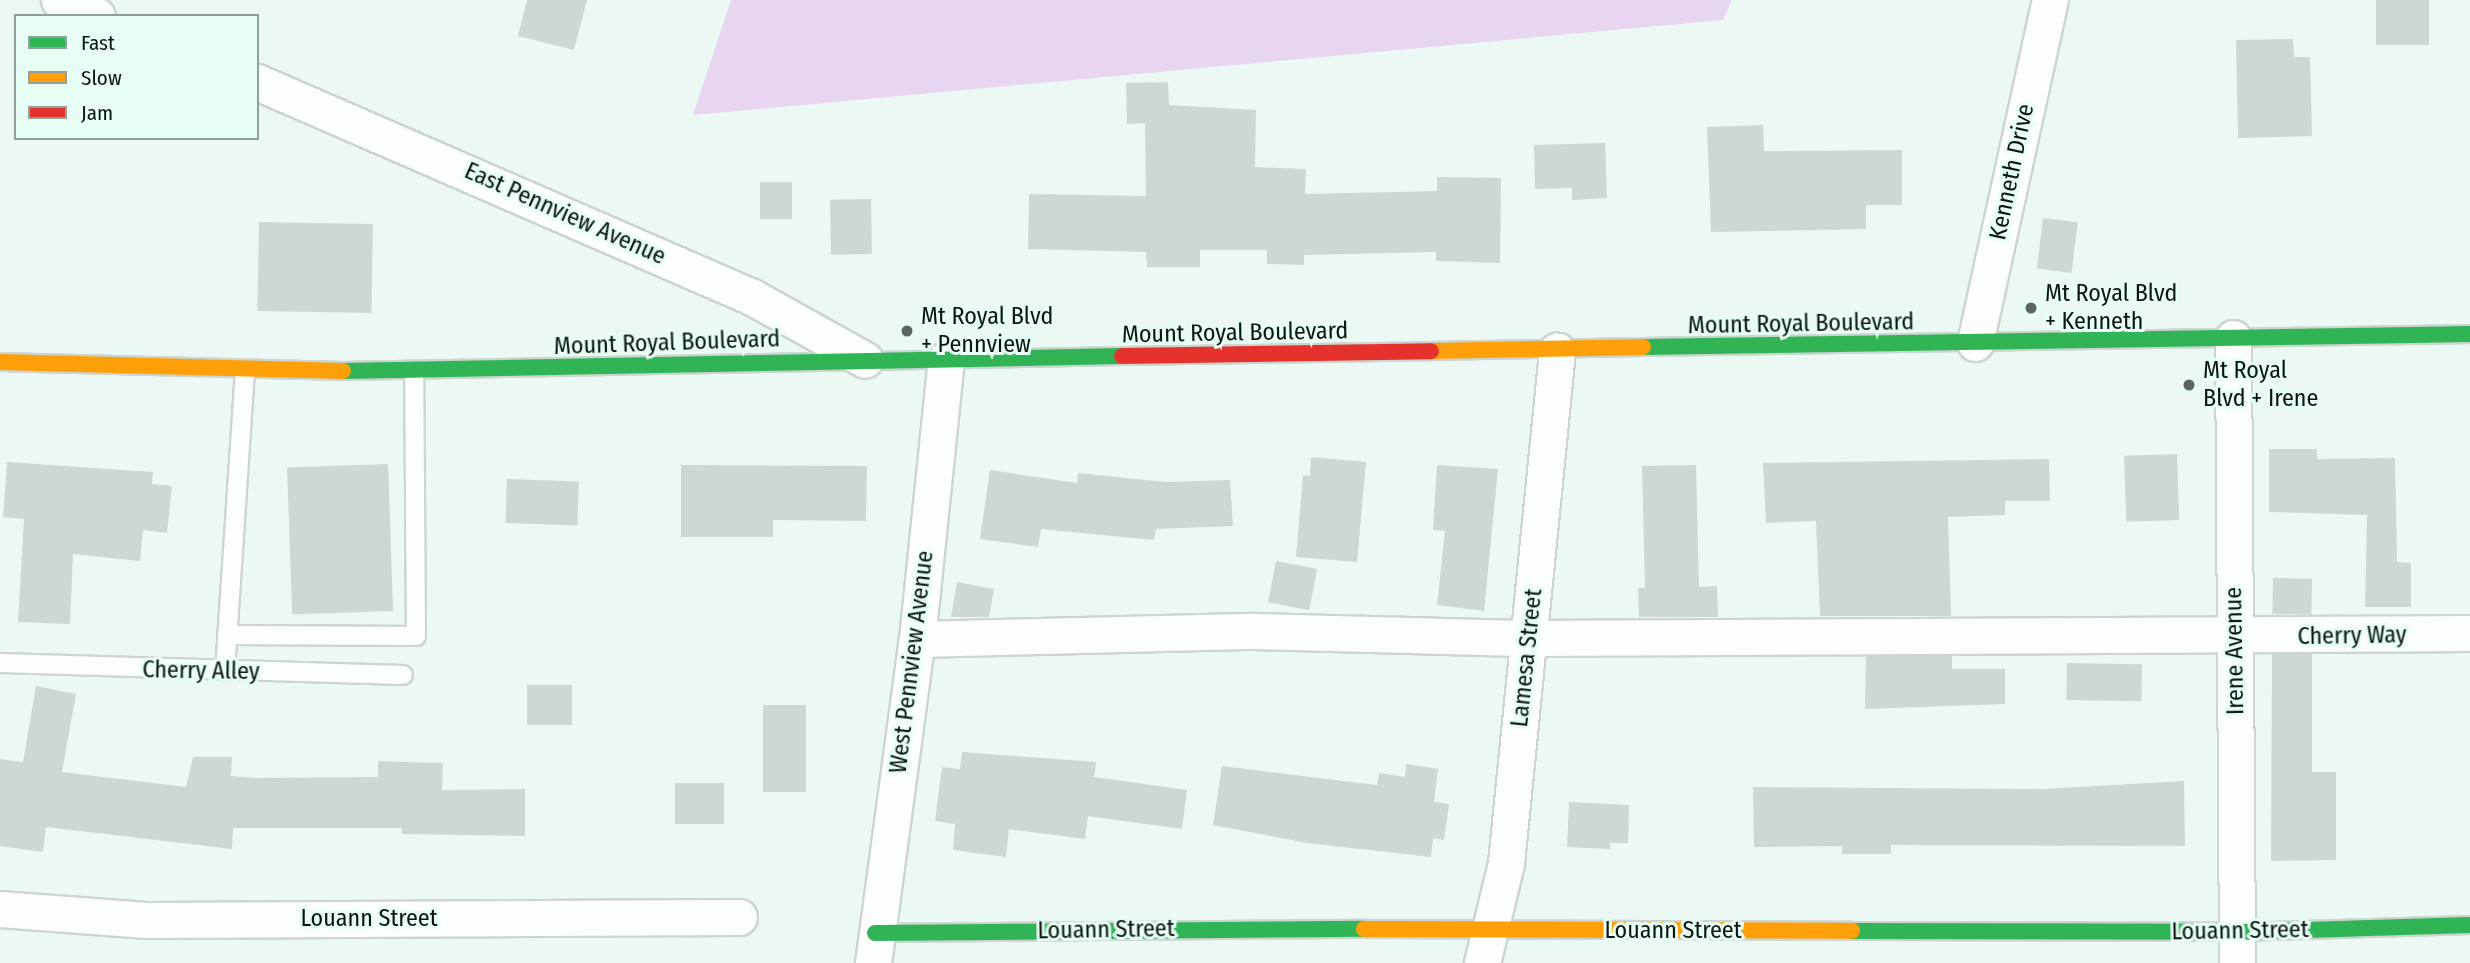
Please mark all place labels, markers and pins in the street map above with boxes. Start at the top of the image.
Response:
place label: Mt Royal Blvd + Kenneth [2045,280,2177,336]
marker: Mt Royal Blvd + Kenneth [2023,300,2039,316]
place label: Mt Royal Blvd + Pennview [921,303,1053,359]
marker: Mt Royal Blvd + Pennview [899,323,915,339]
place label: Mt Royal Blvd + Irene [2203,357,2318,413]
marker: Mt Royal Blvd + Irene [2181,377,2197,393]

